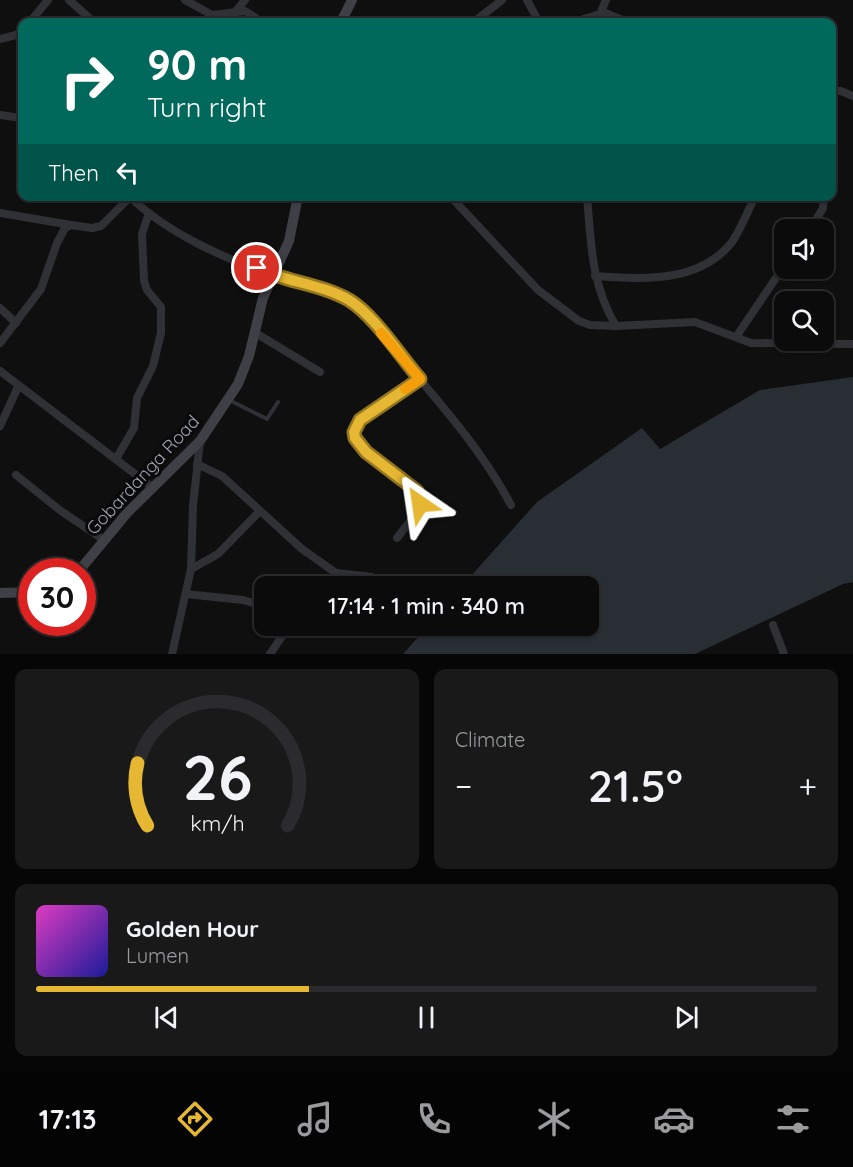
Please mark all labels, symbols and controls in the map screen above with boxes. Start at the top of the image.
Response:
text: 90 m [147,38,247,91]
icon: right [48,42,126,120]
text: Turn right [147,90,266,124]
icon: left [111,156,144,189]
text: Then [48,159,99,187]
map controls [774,219,834,351]
button: sound [774,219,834,279]
pin [231,242,282,293]
icon: arrive [240,251,273,284]
button: search [774,291,834,351]
street label: Gobardanga Road [81,410,204,539]
position arrow [388,472,452,536]
speed limit sign: 30 [18,558,96,636]
text: 17:14 · 1 min · 340 m [328,592,525,620]
text: Climate [455,727,525,752]
text: 26 [182,738,252,816]
text: 21.5° [588,757,683,813]
text: − [455,765,472,806]
text: + [798,765,817,806]
text: km/h [190,810,244,836]
text: Golden Hour [126,915,259,943]
text: Lumen [126,943,189,968]
icon: previous [150,1001,183,1034]
icon: pause [410,1001,443,1034]
icon: next [670,1001,703,1034]
icon: directions [174,1098,216,1140]
icon: music [294,1098,336,1140]
icon: phone [413,1098,455,1140]
icon: climate [533,1098,575,1140]
icon: car [653,1098,695,1140]
icon: filters [772,1098,814,1140]
text: 17:13 [39,1102,97,1136]

